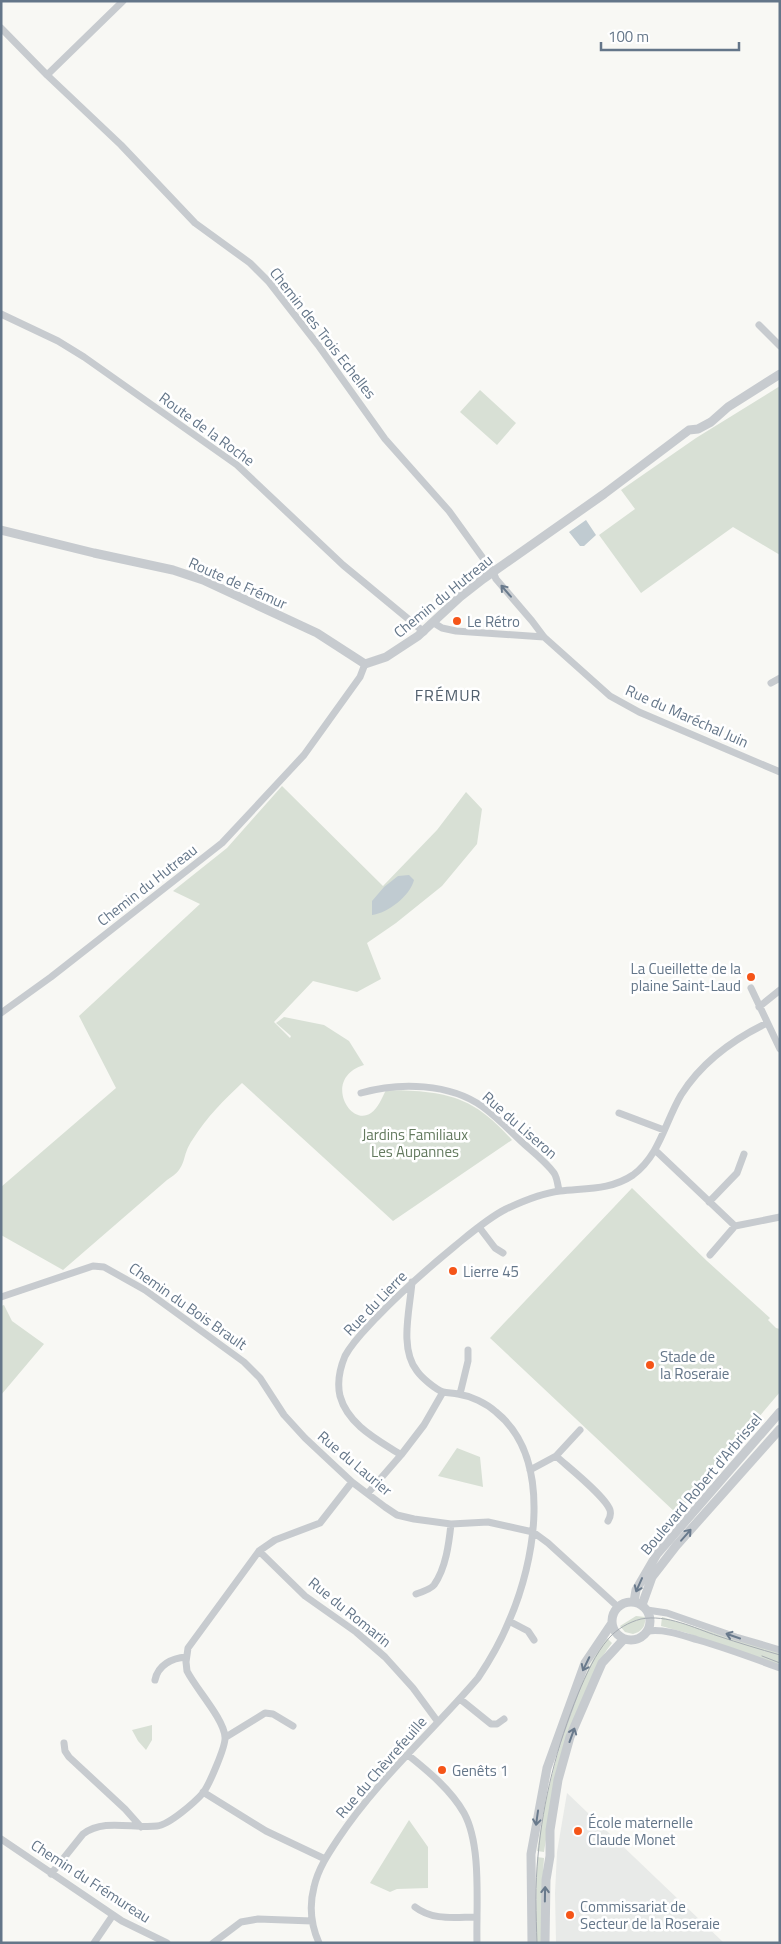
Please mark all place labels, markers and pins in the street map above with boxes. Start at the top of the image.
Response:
place label: Le Rétro [467,610,520,633]
marker: Le Rétro [451,615,463,627]
place label: La Cueillette de la plaine Saint-Laud [631,957,741,997]
marker: La Cueillette de la plaine Saint-Laud [745,971,757,983]
place label: Lierre 45 [463,1260,519,1283]
marker: Lierre 45 [447,1265,459,1277]
place label: Stade de la Roseraie [660,1345,729,1385]
marker: Stade de la Roseraie [644,1359,656,1371]
place label: Genêts 1 [452,1759,508,1782]
marker: Genêts 1 [436,1764,448,1776]
place label: École maternelle Claude Monet [588,1811,693,1851]
marker: École maternelle Claude Monet [572,1825,584,1837]
place label: Commissariat de Secteur de la Roseraie [580,1895,720,1935]
marker: Commissariat de Secteur de la Roseraie [564,1909,576,1921]

